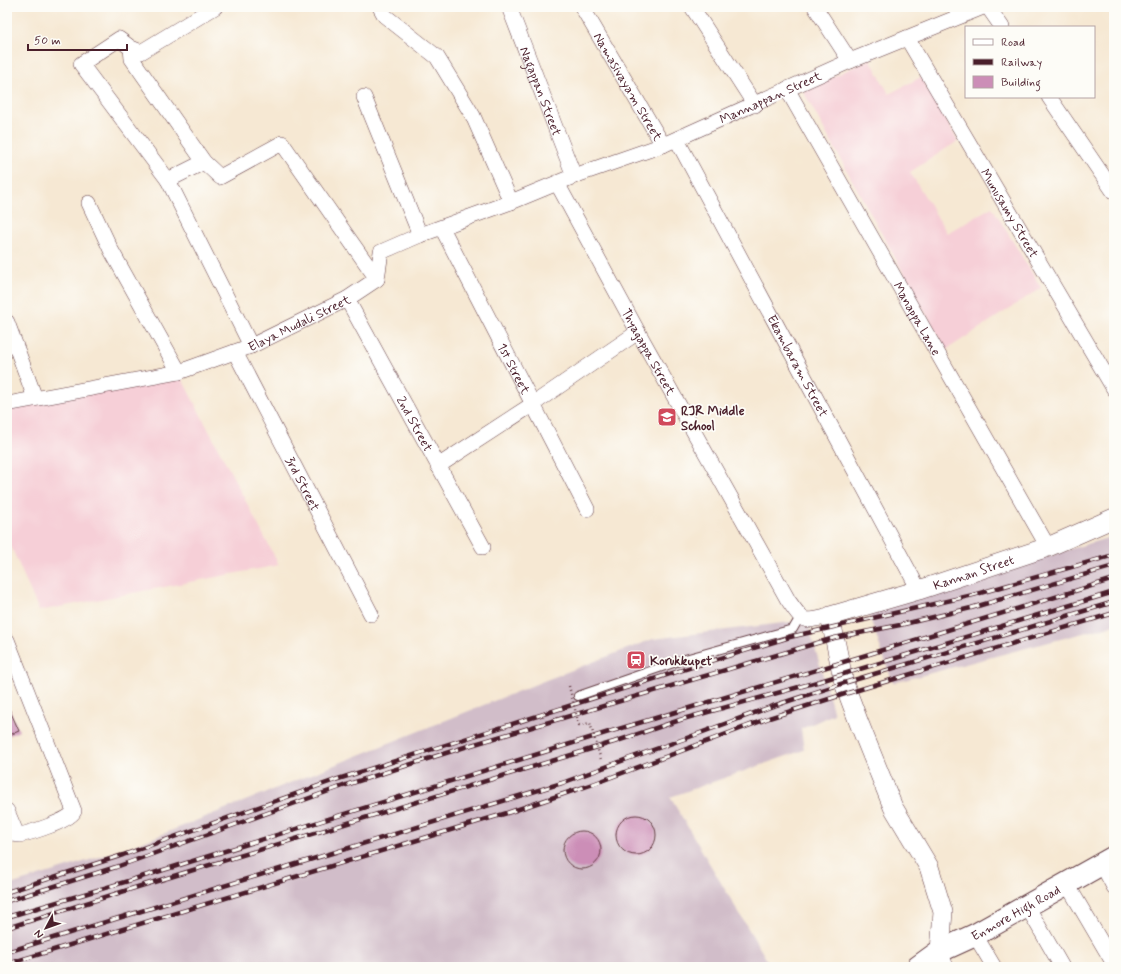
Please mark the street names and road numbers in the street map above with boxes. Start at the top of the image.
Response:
street label: Namasivayam Street [589,30,666,145]
street label: Nagappan Street [515,45,565,139]
street label: Mannappan Street [717,68,825,129]
street label: Munusamy Street [976,166,1042,261]
street label: Manappa Lane [889,279,944,359]
street label: Elaya Mudali Street [246,291,354,356]
street label: Thyagappa Street [617,306,679,399]
street label: Ekambaram Street [762,312,831,420]
street label: 1st Street [493,340,534,398]
street label: 2nd Street [392,393,436,455]
street label: 3rd Street [281,454,323,514]
street label: Kannan Street [931,552,1017,595]
street label: Enmore High Road [968,882,1064,945]

